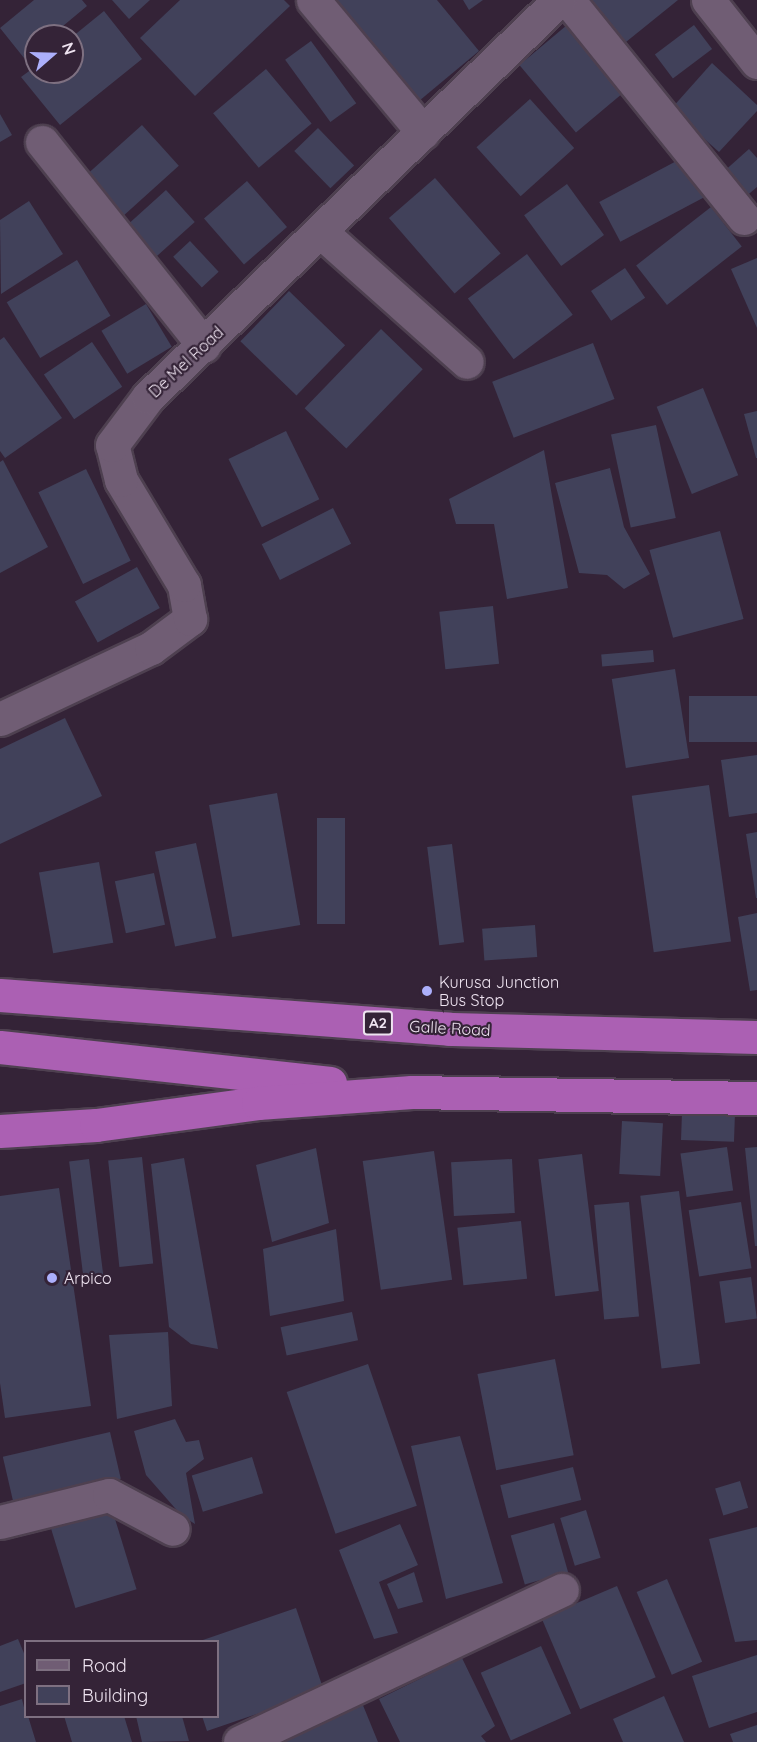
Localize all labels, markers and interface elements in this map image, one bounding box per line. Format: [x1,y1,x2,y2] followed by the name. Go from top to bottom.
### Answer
[24,24,84,84] north arrow
[58,40,80,57] text: N
[145,323,227,401] street label: De Mel Road
[439,972,559,1010] place label: Kurusa Junction Bus Stop
[420,984,434,998] marker: Kurusa Junction Bus Stop
[362,1011,394,1035] road number: A2
[409,1016,491,1040] street label: Galle Road
[64,1268,112,1288] place label: Arpico
[45,1271,59,1285] marker: Arpico
[24,1640,219,1718] legend
[82,1654,127,1677] text: Road
[82,1684,148,1707] text: Building

